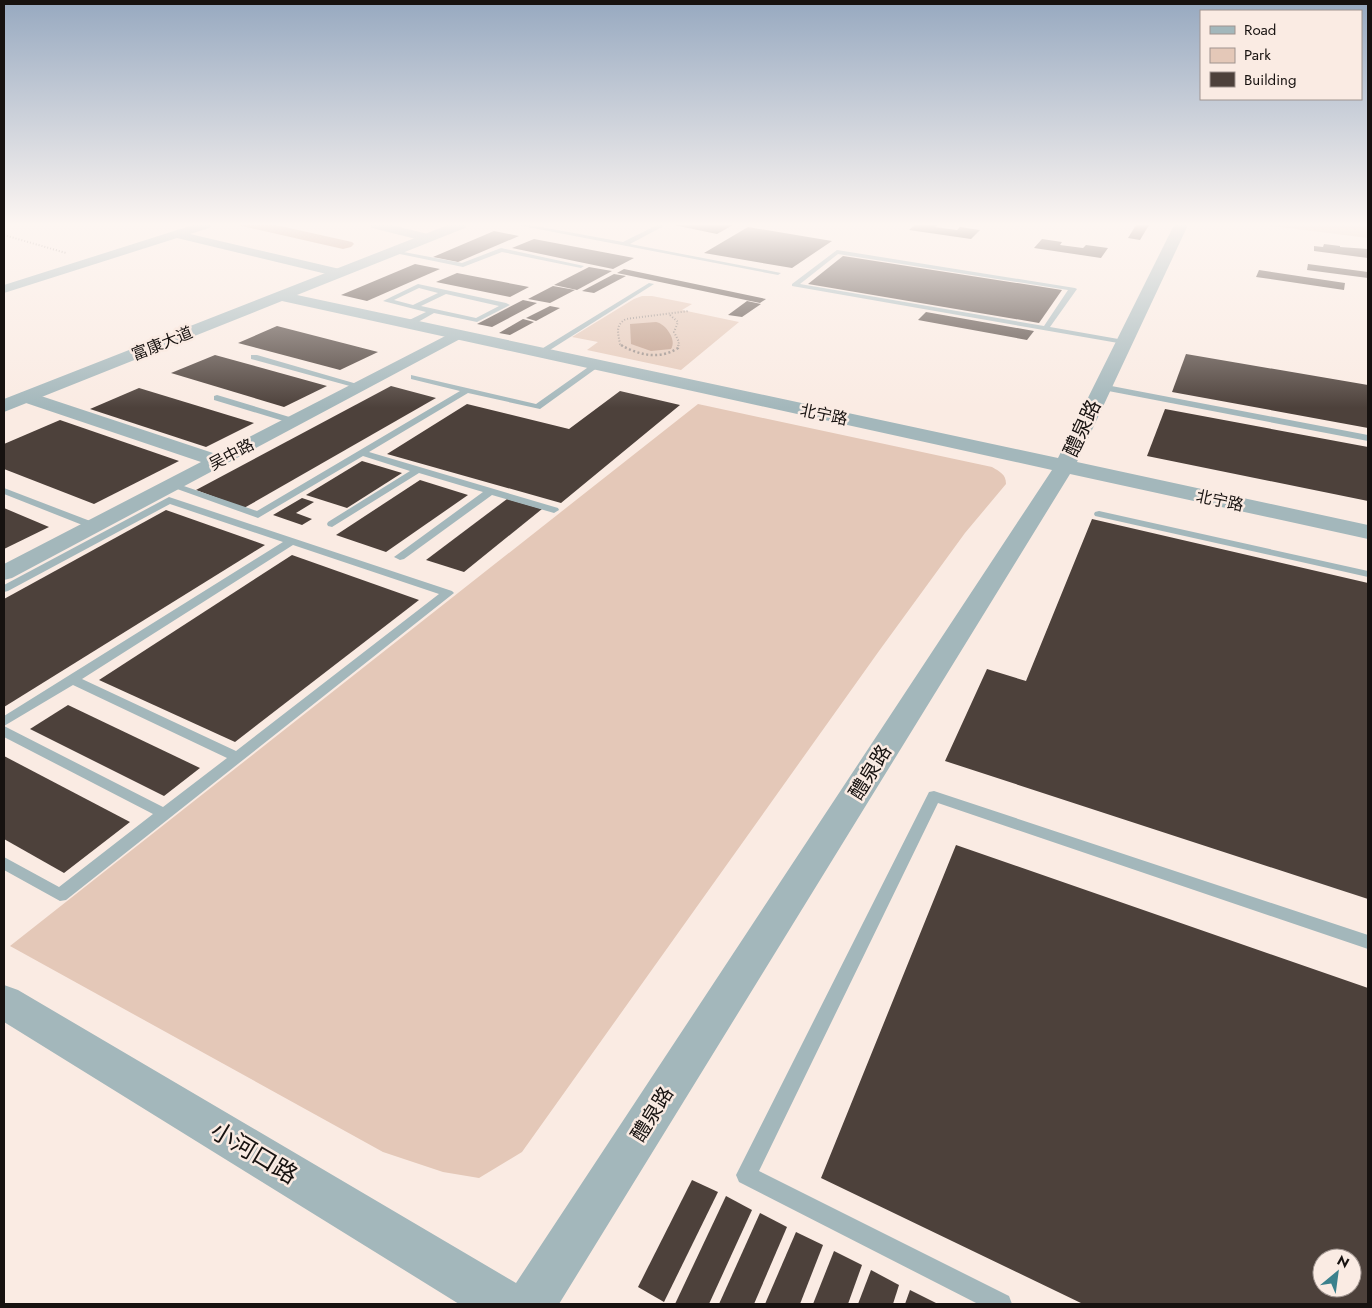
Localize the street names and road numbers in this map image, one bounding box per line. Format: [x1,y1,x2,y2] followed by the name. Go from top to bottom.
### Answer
[128,321,196,366] street label: 富康大道
[1057,395,1108,462] street label: 醴泉路
[798,398,850,431] street label: 北宁路
[205,433,258,476] street label: 吴中路
[1194,484,1246,517] street label: 北宁路
[842,739,899,805] street label: 醴泉路
[624,1081,681,1147] street label: 醴泉路
[204,1113,304,1192] street label: 小河口路

